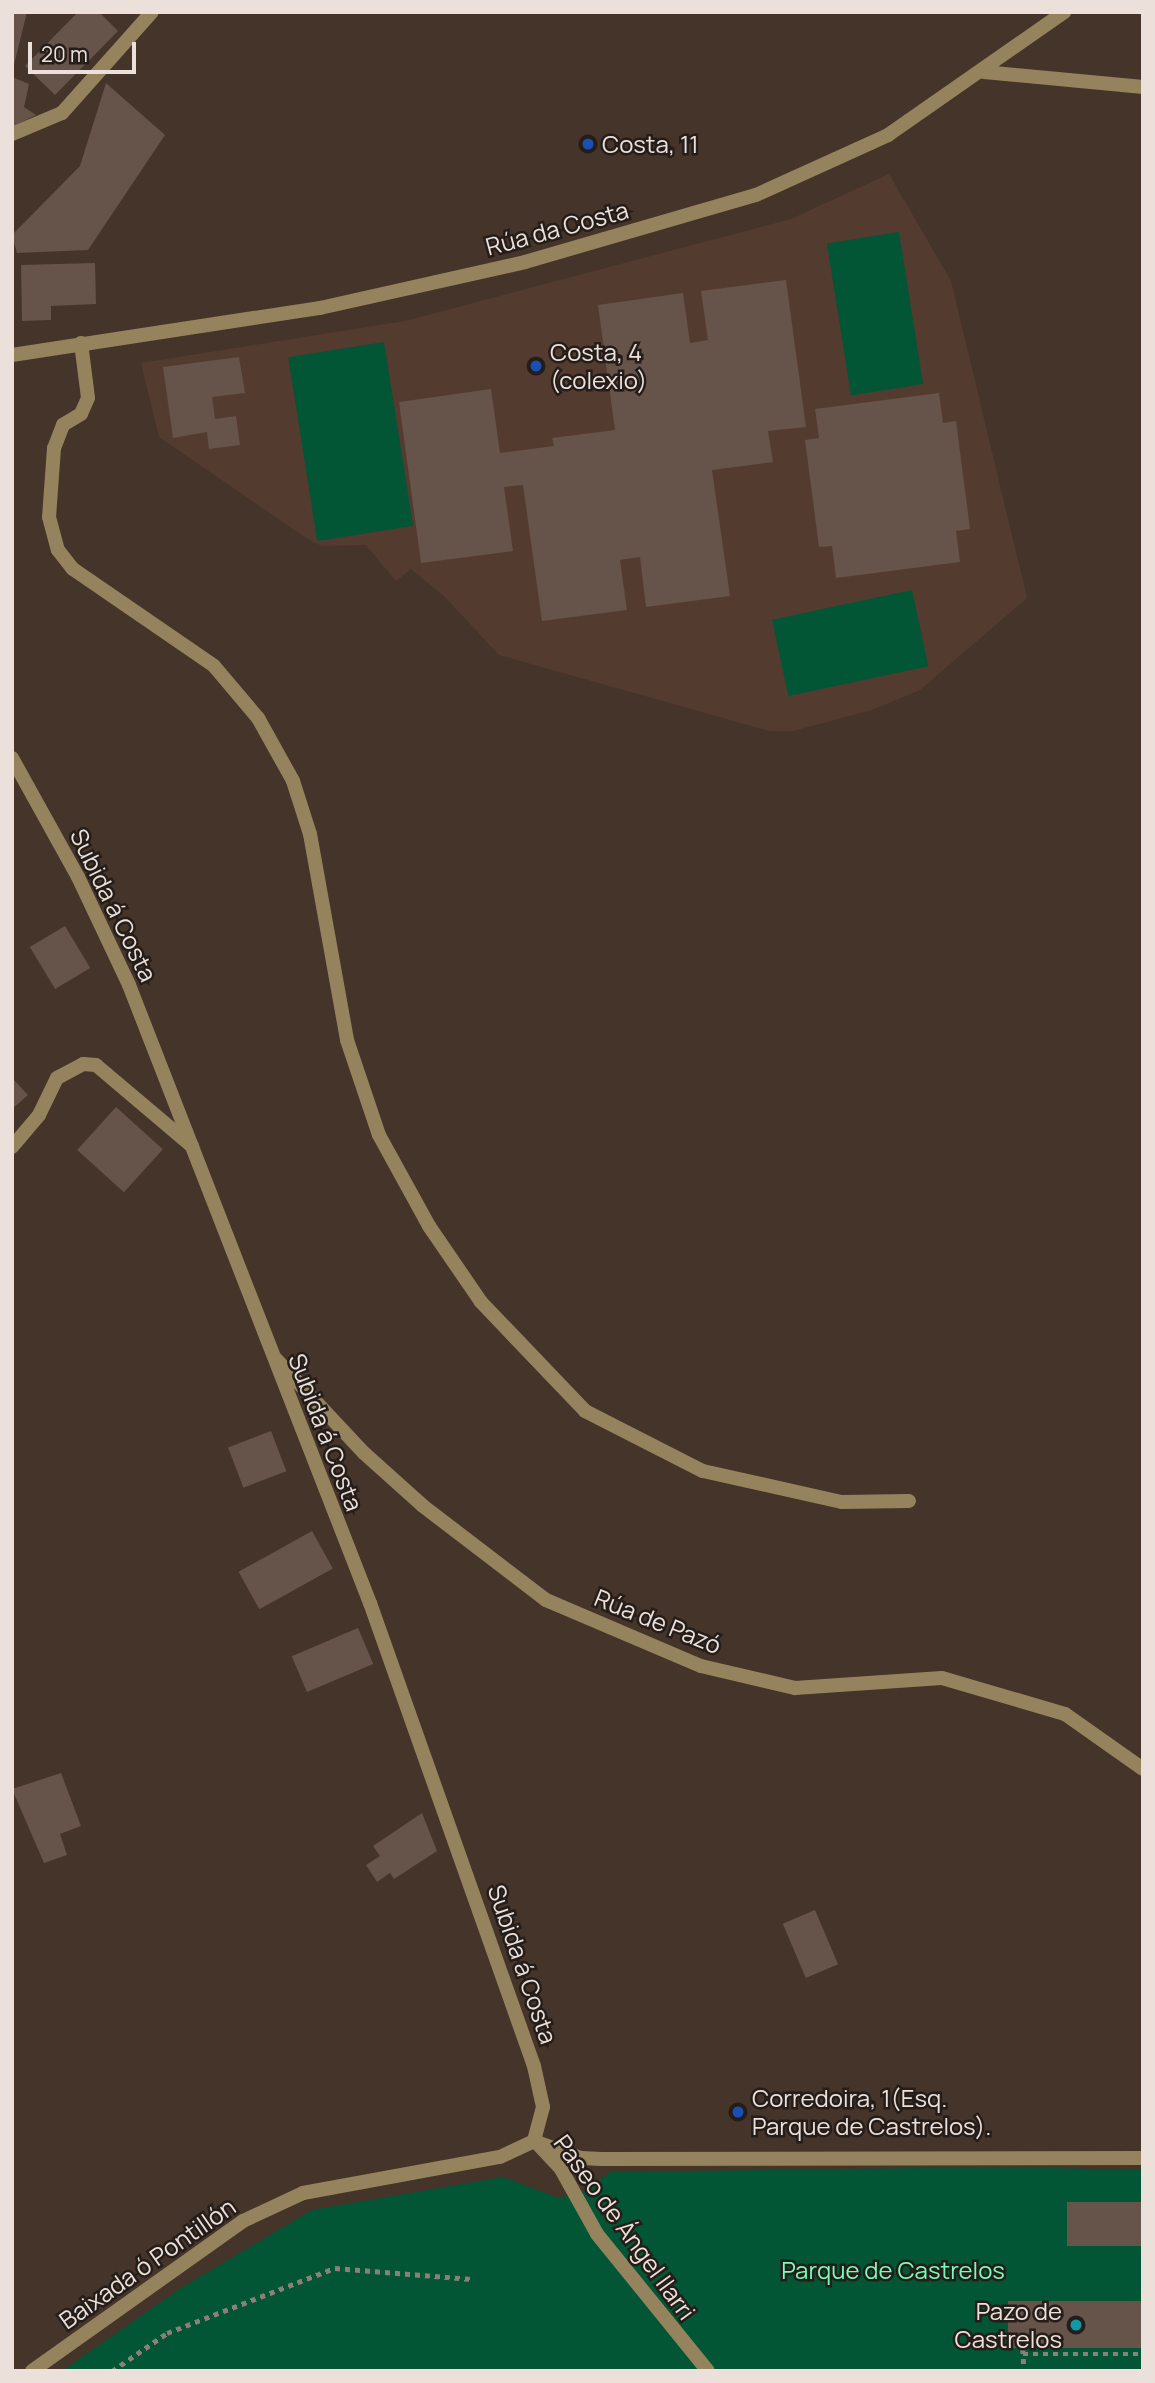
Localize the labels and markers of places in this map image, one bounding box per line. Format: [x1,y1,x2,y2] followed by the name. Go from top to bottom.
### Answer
[602,130,699,158] place label: Costa, 11
[580,136,596,152] marker: Costa, 11
[550,338,647,394] place label: Costa, 4 (colexio)
[528,358,544,374] marker: Costa, 4 (colexio)
[752,2084,991,2140] place label: Corredoira, 1(Esq. Parque de Castrelos).
[730,2104,746,2120] marker: Corredoira, 1(Esq. Parque de Castrelos).
[955,2297,1062,2353] place label: Pazo de Castrelos
[1068,2317,1084,2333] marker: Pazo de Castrelos

